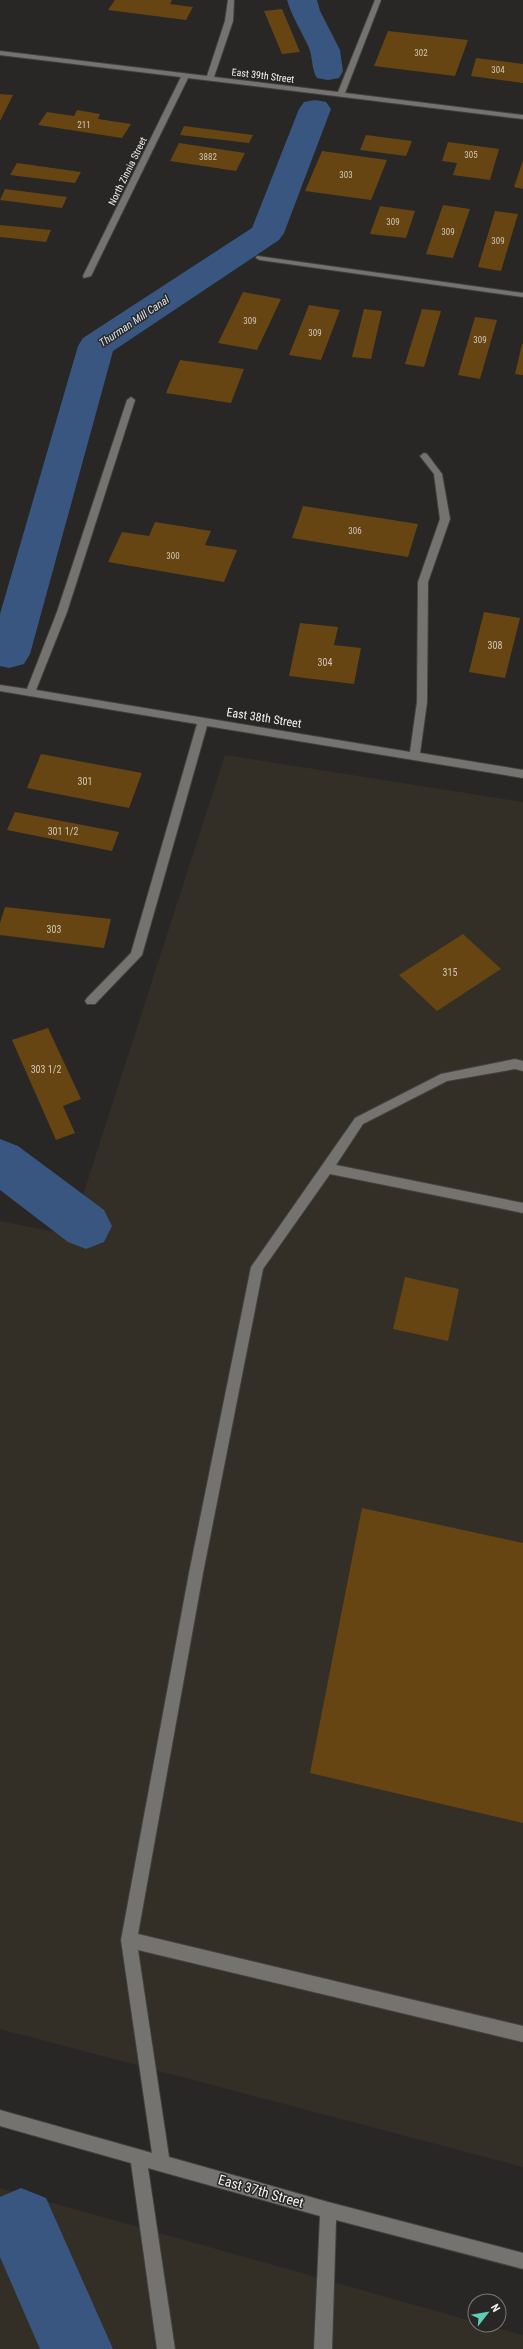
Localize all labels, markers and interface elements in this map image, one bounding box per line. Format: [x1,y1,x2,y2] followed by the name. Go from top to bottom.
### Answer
[414,48,428,58] house number: 302
[491,65,505,75] house number: 304
[231,66,295,85] street label: East 39th Street
[77,120,91,130] house number: 211
[106,135,149,207] street label: North Zinnia Street
[464,150,478,160] house number: 305
[199,152,217,162] house number: 3882
[339,170,353,180] house number: 303
[386,217,400,227] house number: 309
[441,227,455,237] house number: 309
[491,236,505,246] house number: 309
[97,293,172,350] water label: Thurman Mill Canal
[243,316,257,326] house number: 309
[308,328,322,338] house number: 309
[473,335,487,345] house number: 309
[348,526,362,536] house number: 306
[166,551,180,561] house number: 300
[488,640,502,651] house number: 308
[318,657,332,668] house number: 304
[226,705,303,731] street label: East 38th Street
[78,776,92,787] house number: 301
[48,826,78,837] house number: 301 1/2
[47,924,61,935] house number: 303
[443,967,457,978] house number: 315
[31,1064,61,1075] house number: 303 1/2
[216,2171,306,2211] street label: East 37th Street
[467,2293,507,2333] north arrow
[488,2302,503,2315] text: N

